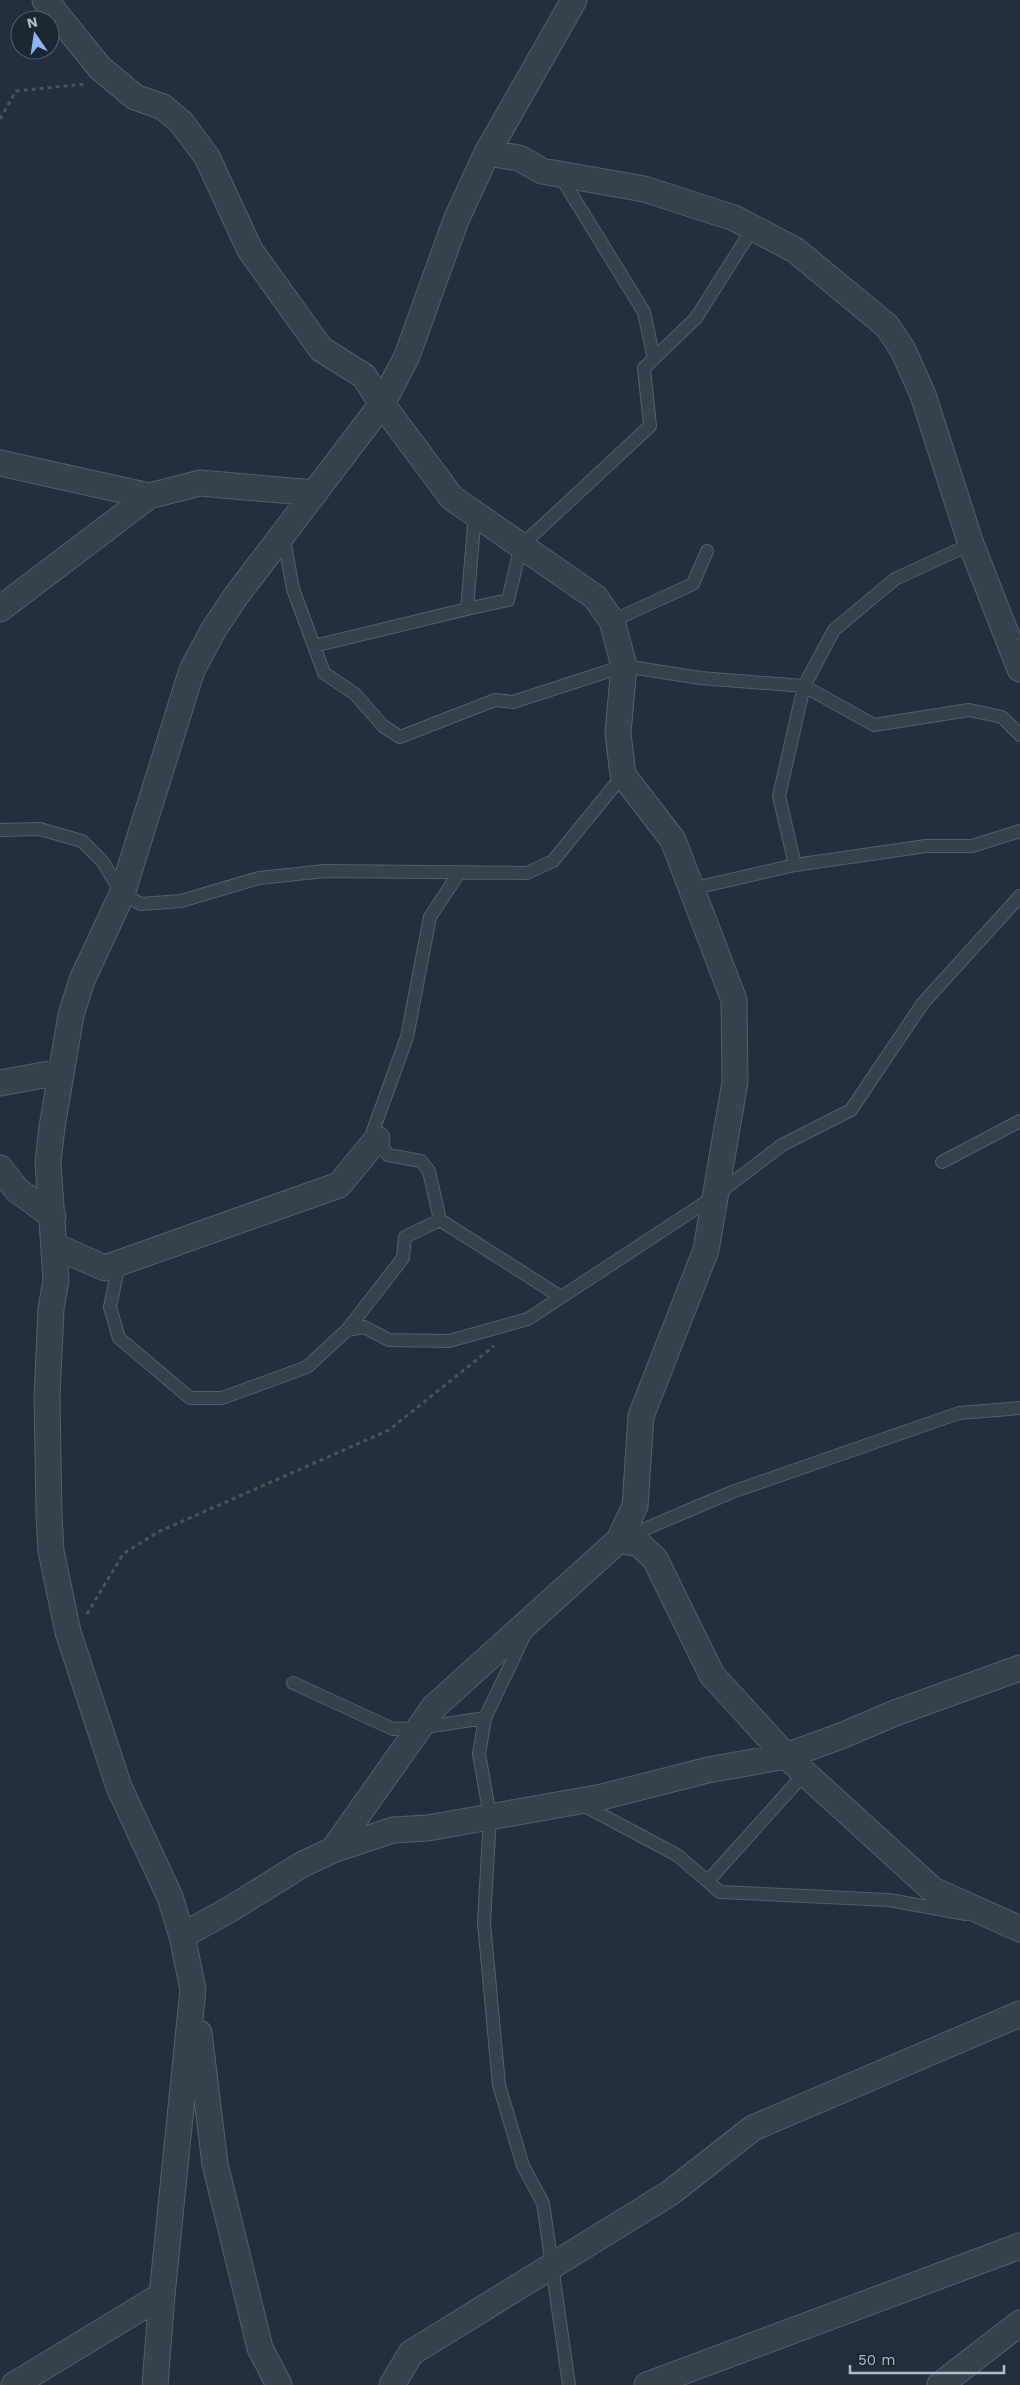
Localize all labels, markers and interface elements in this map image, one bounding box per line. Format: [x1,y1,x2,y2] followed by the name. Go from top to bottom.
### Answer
[10,10,60,60] north arrow
[25,13,39,31] text: N
[850,2342,1004,2374] scale bar
[858,2351,895,2369] text: 50 m

